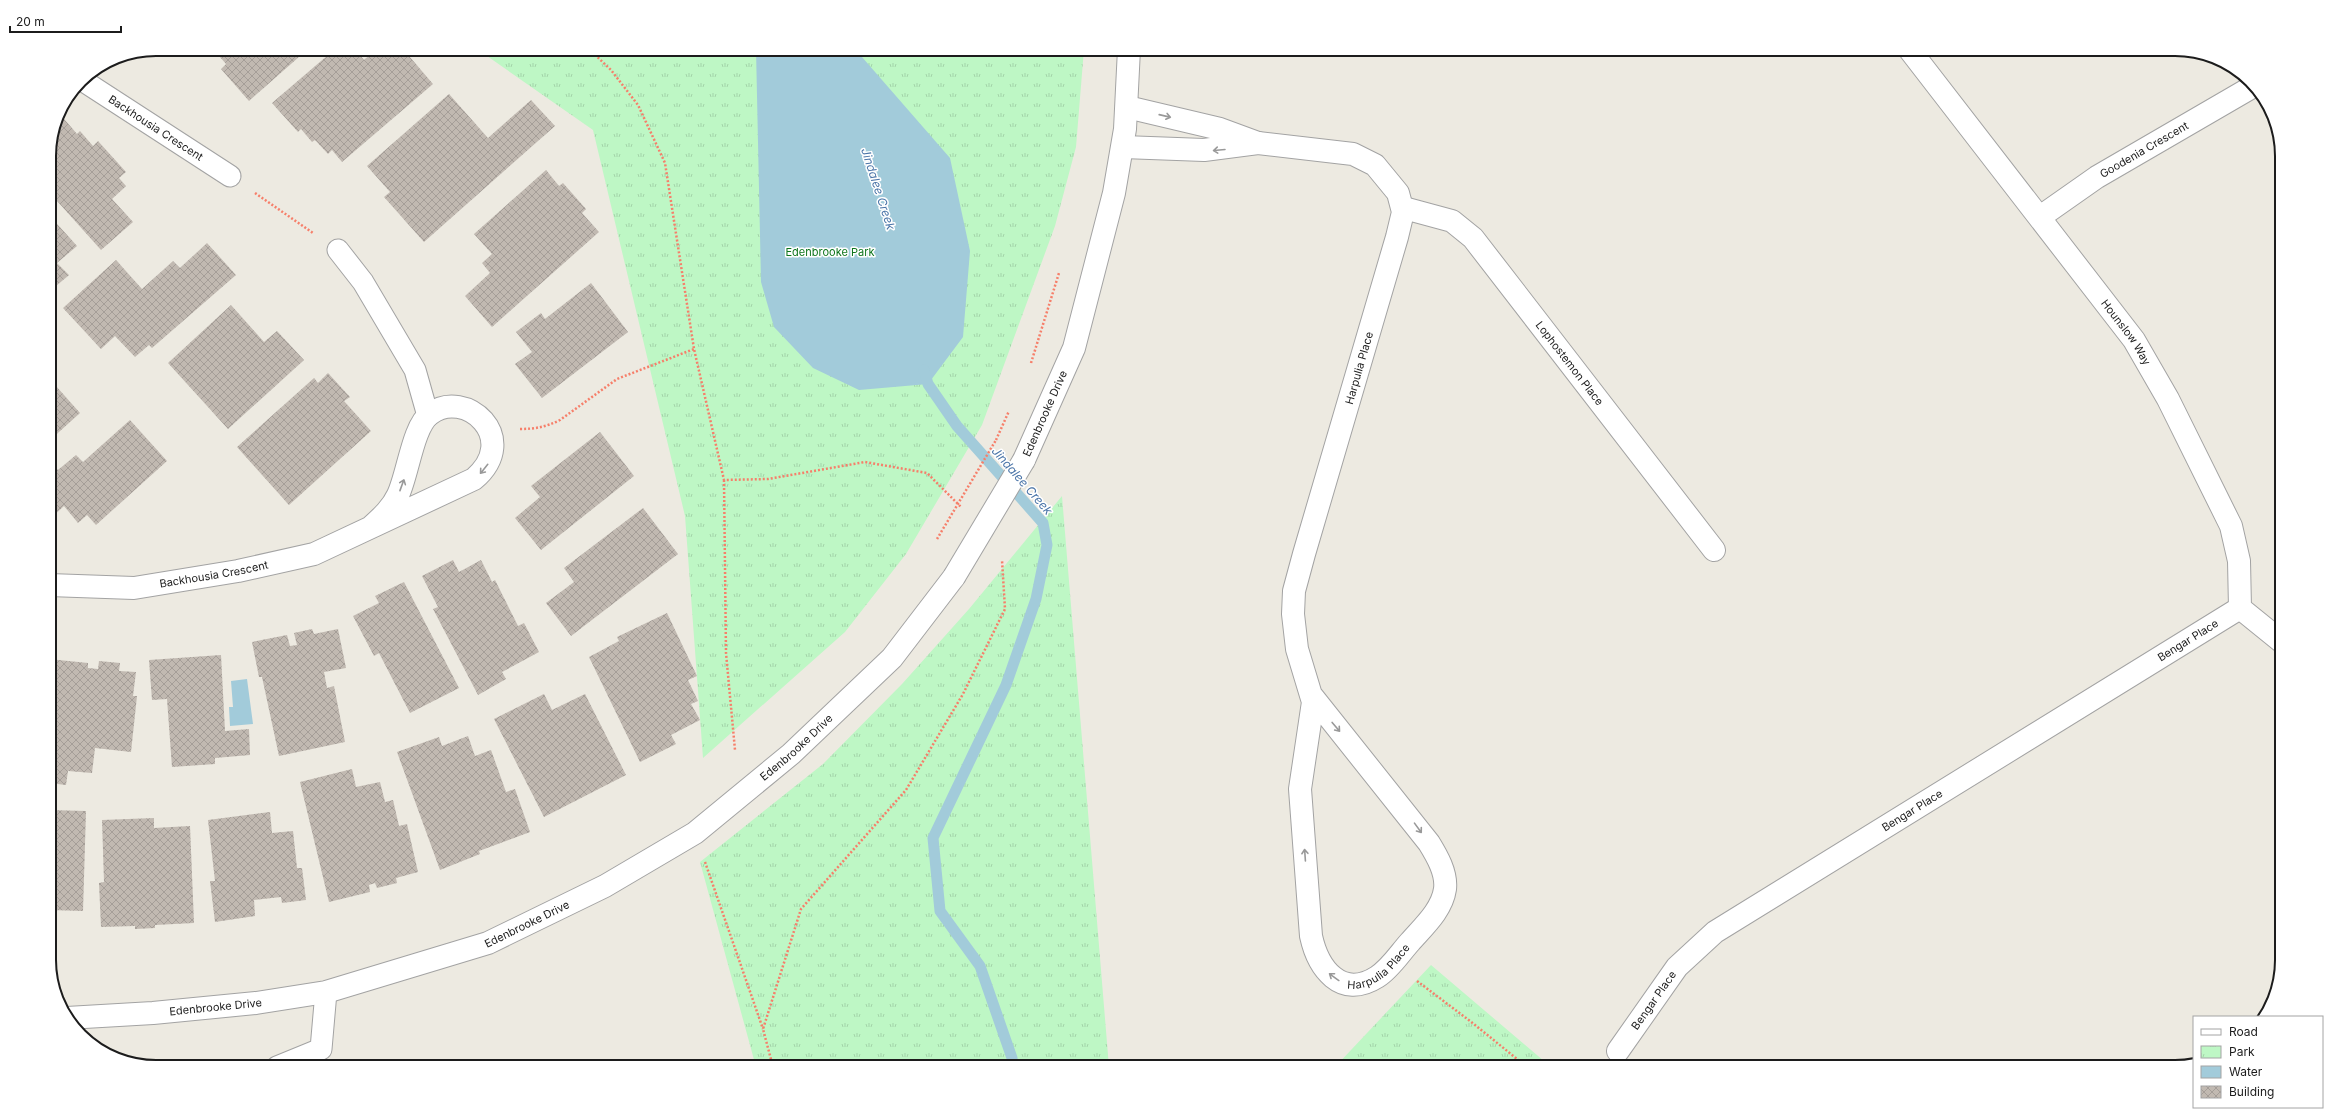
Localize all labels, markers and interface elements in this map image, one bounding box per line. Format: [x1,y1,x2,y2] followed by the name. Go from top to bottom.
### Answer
[10,8,121,34] scale bar
[16,14,45,29] text: 20 m
[106,92,206,164] street label: Backhousia Crescent
[1158,112,1171,120] one-way arrow
[2097,118,2191,181] street label: Goodenia Crescent
[858,146,899,232] water label: Jindalee Creek
[1213,146,1226,153] one-way arrow
[786,245,875,259] park label: Edenbrooke Park
[2098,297,2154,368] street label: Hounslow Way
[1533,318,1607,408] street label: Lophostemon Place
[1342,330,1376,406] street label: Harpulia Place
[1019,368,1070,459] street label: Edenbrooke Drive
[989,444,1056,518] water label: Jindalee Creek
[479,464,488,475] one-way arrow
[398,480,406,492] one-way arrow
[158,557,270,591] street label: Backhousia Crescent
[2155,616,2221,664] street label: Bengar Place
[757,711,836,784] street label: Edenbrooke Drive
[1332,721,1341,732] one-way arrow
[1879,786,1945,834] street label: Bengar Place
[1414,822,1422,833] one-way arrow
[1302,849,1309,862] one-way arrow
[482,897,572,951] street label: Edenbrooke Drive
[1347,941,1413,992] street label: Harpulia Place
[1628,968,1679,1032] street label: Bengar Place
[1329,973,1340,981] one-way arrow
[169,995,263,1018] street label: Edenbrooke Drive
[2193,1016,2323,1108] legend
[2229,1024,2258,1039] text: Road
[2229,1044,2255,1059] text: Park
[2229,1064,2263,1079] text: Water
[2229,1084,2274,1099] text: Building

